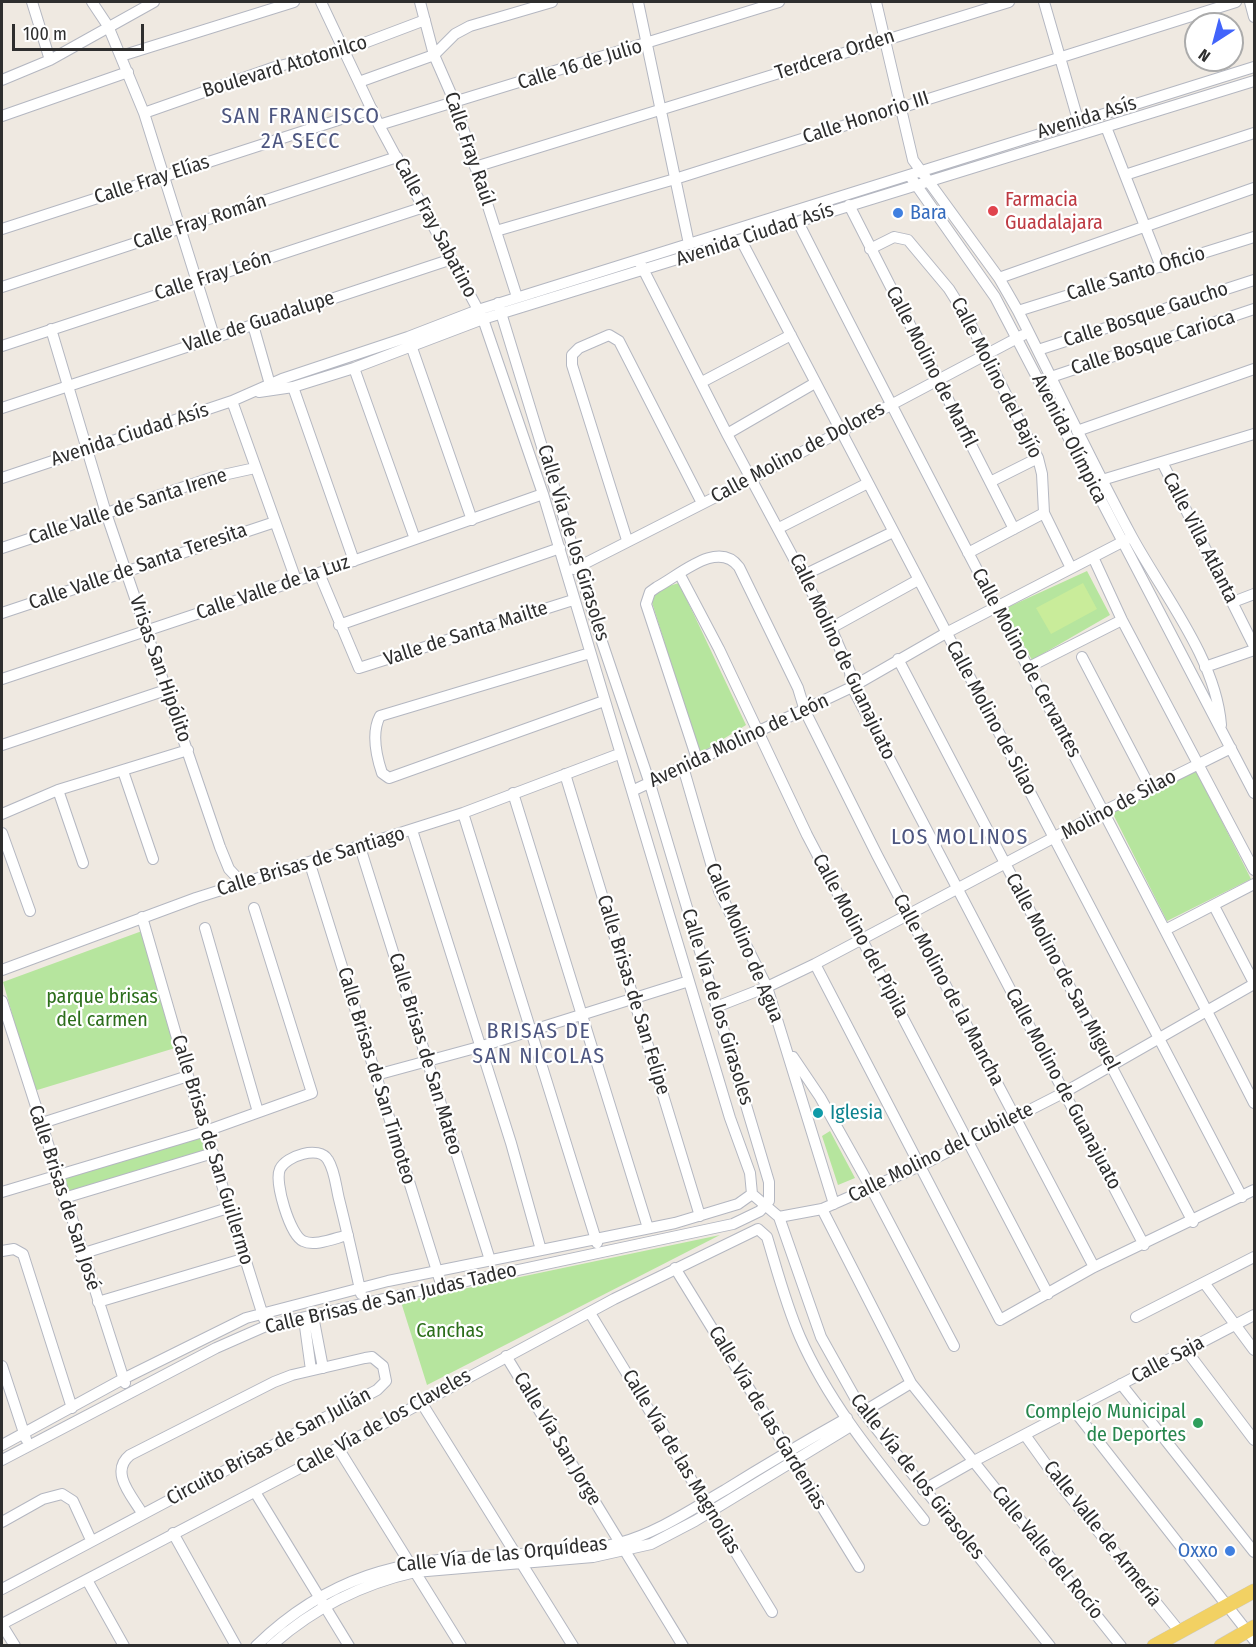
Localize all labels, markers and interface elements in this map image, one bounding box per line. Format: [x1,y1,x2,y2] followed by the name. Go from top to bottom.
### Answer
[15,12,147,50] scale bar
[1184,12,1244,72] north arrow
[23,23,67,45] text: 100 m
[772,24,898,86] street label: Terdcera Orden
[200,31,370,103] street label: Boulevard Atotonilco
[515,35,645,95] street label: Calle 16 de Julio
[1195,45,1214,66] text: N
[800,86,932,150] street label: Calle Honorio III
[438,89,500,209] street label: Calle Fray Raúl
[1034,92,1140,144] street label: Avenida Asís
[221,104,381,156] district label: SAN FRANCISCO 2A SECC
[91,150,213,210] street label: Calle Fray Elías
[388,154,482,302] street label: Calle Fray Sabatino
[1005,188,1103,235] place label: Farmacia Guadalajara
[130,189,270,255] street label: Calle Fray Román
[673,198,837,272] street label: Avenida Ciudad Asís
[910,201,947,225] place label: Bara
[986,204,1000,218] marker: Farmacia Guadalajara
[891,206,905,220] marker: Bara
[1064,242,1208,306] street label: Calle Santo Oficio
[152,246,274,306] street label: Calle Fray León
[1061,277,1231,353] street label: Calle Bosque Gaucho
[880,282,982,452] street label: Calle Molino de Marfil
[180,286,338,358] street label: Valle de Guadalupe
[945,294,1047,462] street label: Calle Molino del Bajío
[1068,305,1238,381] street label: Calle Bosque Carioca
[1026,370,1112,508] street label: Avenida Olímpica
[707,397,889,509] street label: Calle Molino de Dolores
[48,398,212,472] street label: Avenida Ciudad Asís
[532,442,614,644] street label: Calle Vía de los Girasoles
[26,464,230,550] street label: Calle Valle de Santa Irene
[1157,469,1243,607] street label: Calle Villa Atlanta
[26,518,250,616] street label: Calle Valle de Santa Teresita
[784,550,900,764] street label: Calle Molino de Guanajuato
[193,551,353,625] street label: Calle Valle de la Luz
[966,564,1086,762] street label: Calle Molino de Cervantes
[124,592,196,746] street label: Vrisas San Hipólito
[381,596,551,672] street label: Valle de Santa Mailte
[940,637,1042,799] street label: Calle Molino de Silao
[645,689,833,793] street label: Avenida Molino de León
[1057,765,1181,845] street label: Molino de Silao
[214,822,408,902] street label: Calle Brisas de Santiago
[891,825,1029,851] district label: LOS MOLINOS
[807,850,913,1022] street label: Calle Molino del Pípila
[700,860,788,1026] street label: Calle Molino de Agua
[1000,869,1124,1075] street label: Calle Molino de San Miguel
[887,890,1009,1090] street label: Calle Molino de la Mancha
[591,892,675,1098] street label: Calle Brisas de San Felipe
[676,906,758,1108] street label: Calle Vía de los Girasoles
[383,950,467,1158] street label: Calle Brisas de San Mateo
[331,964,421,1188] street label: Calle Brisas de San Timoteo
[1000,984,1126,1194] street label: Calle Molino de Guanajuato
[46,985,158,1032] park label: parque brisas del carmen
[472,1019,606,1070] district label: BRISAS DE SAN NICOLAS
[166,1032,258,1268] street label: Calle Brisas de San Guillermo
[844,1098,1038,1208] street label: Calle Molino del Cubilete
[830,1101,883,1125] place label: Iglesia
[23,1102,105,1294] street label: Calle Brisas de San José
[811,1106,825,1120] marker: Iglesia
[263,1258,519,1340] street label: Calle Brisas de San Judas Tadeo
[416,1319,484,1343] park label: Canchas
[703,1322,831,1514] street label: Calle Vía de las Gardenias
[1128,1331,1208,1389] street label: Calle Saja
[293,1364,475,1480] street label: Calle Vía de los Claveles
[616,1366,746,1558] street label: Calle Vía de las Magnolias
[508,1368,606,1510] street label: Calle Vía San Jorge
[163,1383,375,1511] street label: Circuito Brisas de San Julián
[845,1389,989,1565] street label: Calle Vía de los Girasoles
[1025,1400,1186,1447] place label: Complejo Municipal de Deportes
[1191,1416,1205,1430] marker: Complejo Municipal de Deportes
[1038,1456,1166,1612] street label: Calle Valle de Armería
[986,1482,1108,1624] street label: Calle Valle del Rocío
[395,1532,609,1578] street label: Calle Vía de las Orquídeas
[1178,1539,1218,1563] place label: Oxxo
[1223,1544,1237,1558] marker: Oxxo

